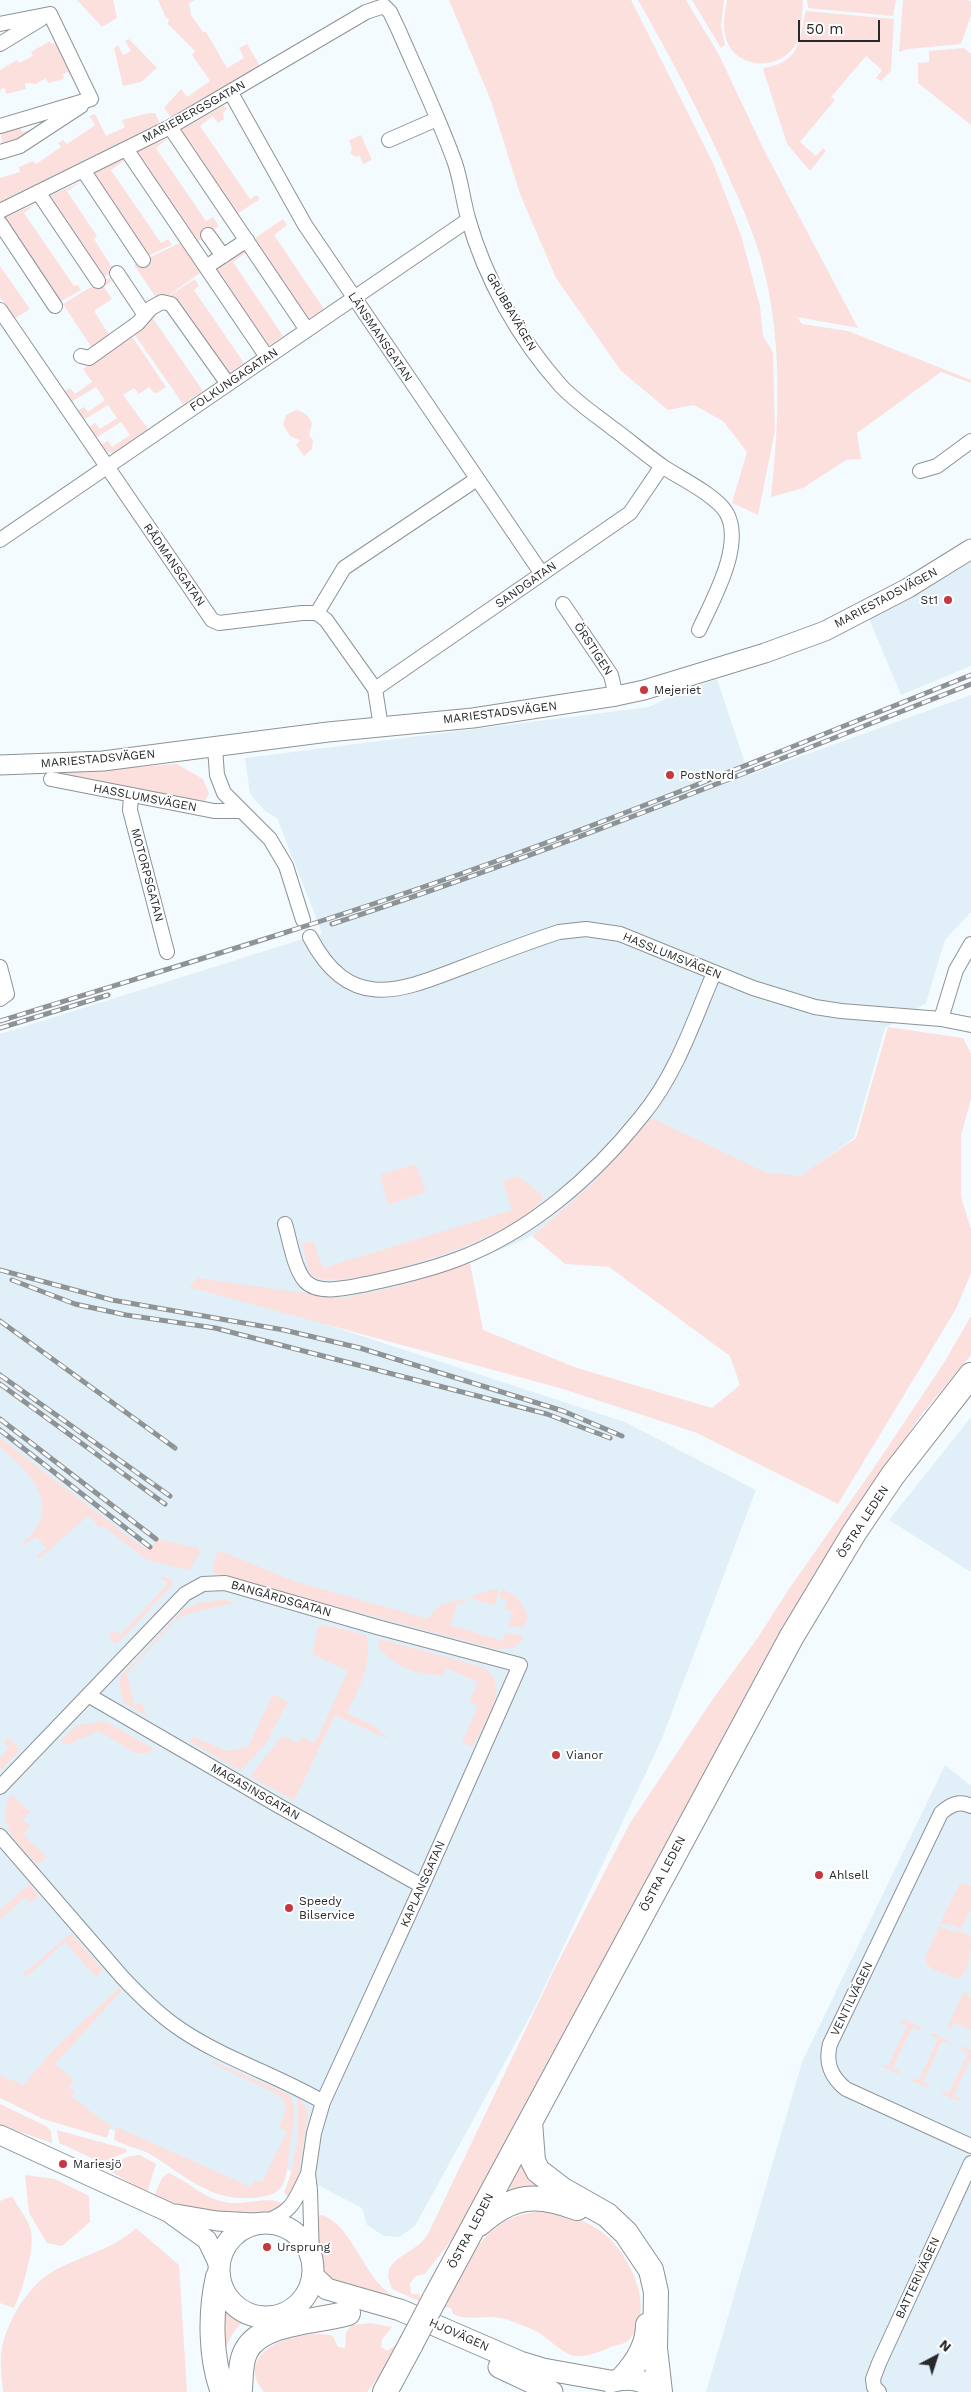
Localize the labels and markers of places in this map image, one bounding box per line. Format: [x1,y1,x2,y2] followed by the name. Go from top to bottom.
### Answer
[921,593,938,607] place label: St1
[942,594,954,606] marker: St1
[654,683,701,697] place label: Mejeriet
[638,684,650,696] marker: Mejeriet
[680,768,734,782] place label: PostNord
[664,769,676,781] marker: PostNord
[566,1748,603,1762] place label: Vianor
[550,1749,562,1761] marker: Vianor
[829,1868,869,1882] place label: Ahlsell
[813,1869,825,1881] marker: Ahlsell
[299,1894,355,1922] place label: Speedy Bilservice
[283,1902,295,1914] marker: Speedy Bilservice
[73,2157,122,2171] place label: Mariesjö
[57,2158,69,2170] marker: Mariesjö
[277,2240,330,2254] place label: Ursprung
[261,2241,273,2253] marker: Ursprung

